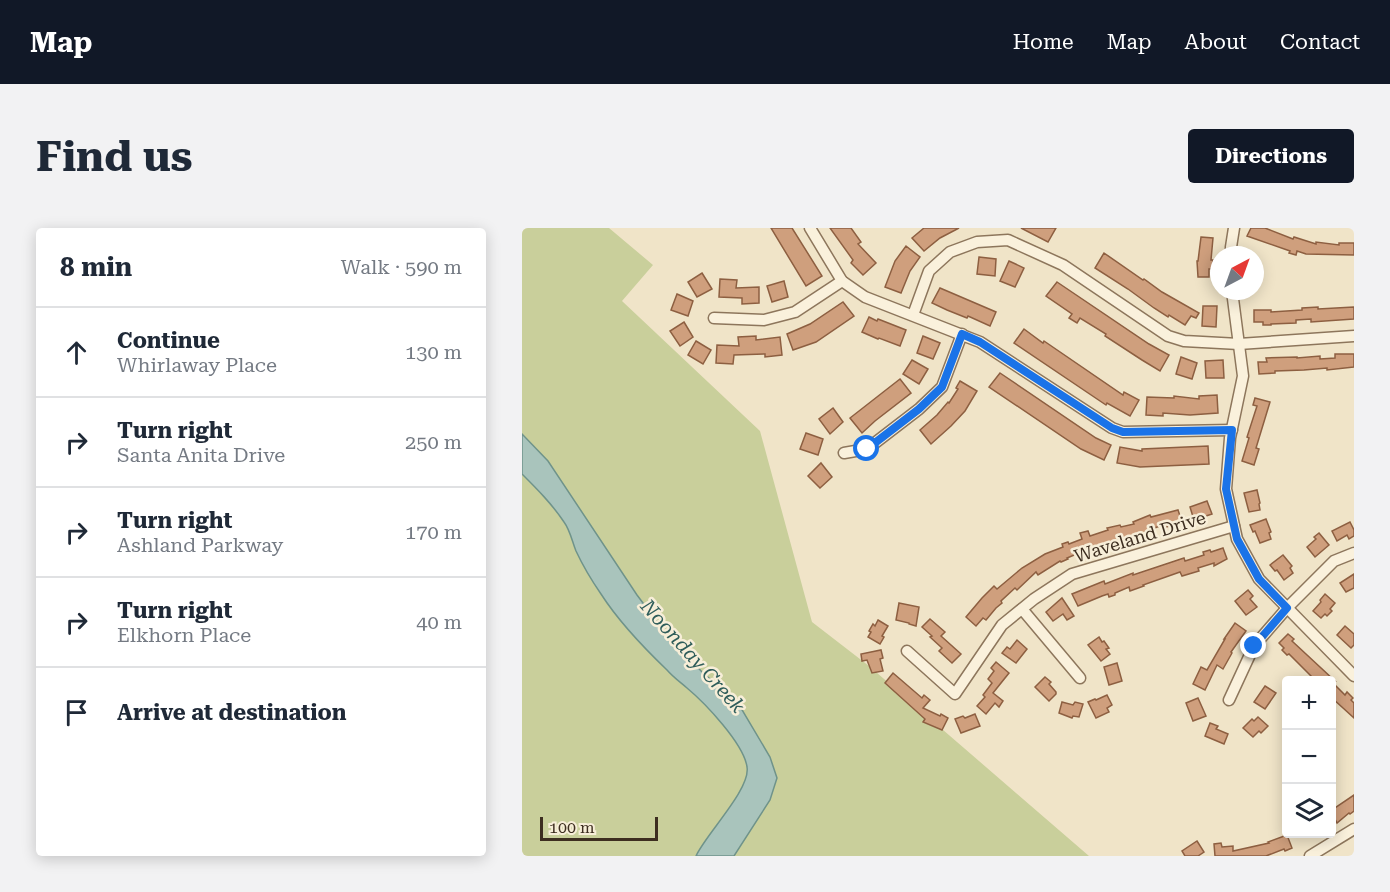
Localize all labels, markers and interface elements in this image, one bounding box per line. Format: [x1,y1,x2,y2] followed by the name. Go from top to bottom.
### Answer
[30,26,92,59] text: Map
[1013,30,1074,54] text: Home
[1107,30,1152,54] text: Map
[1185,30,1247,54] text: About
[1280,30,1360,54] text: Contact
[1188,129,1354,183] button: Directions
[36,132,193,181] text: Find us
[1210,246,1264,300] north arrow
[60,252,132,282] text: 8 min
[341,255,462,279] text: Walk · 590 m
[117,328,220,353] text: Continue
[60,336,93,369] icon: ahead
[405,340,462,364] text: 130 m
[117,353,277,377] text: Whirlaway Place
[117,418,232,443] text: Turn right
[60,426,93,459] icon: right
[405,430,462,454] text: 250 m
[853,435,879,461] route start
[117,443,285,467] text: Santa Anita Drive
[1071,506,1208,567] street label: Waveland Drive
[117,508,232,533] text: Turn right
[60,516,93,549] icon: right
[405,520,462,544] text: 170 m
[117,533,283,557] text: Ashland Parkway
[635,594,750,718] water label: Noonday Creek
[117,598,232,623] text: Turn right
[60,606,93,639] icon: right
[416,610,462,634] text: 40 m
[117,623,251,647] text: Elkhorn Place
[1240,632,1266,658] route end
[1282,676,1336,838] map controls
[1282,676,1336,730] button: +
[60,696,93,729] icon: arrive
[117,700,346,725] text: Arrive at destination
[1282,730,1336,784] button: −
[1282,784,1336,838] button: layers
[540,814,658,842] scale bar
[549,818,595,837] text: 100 m

